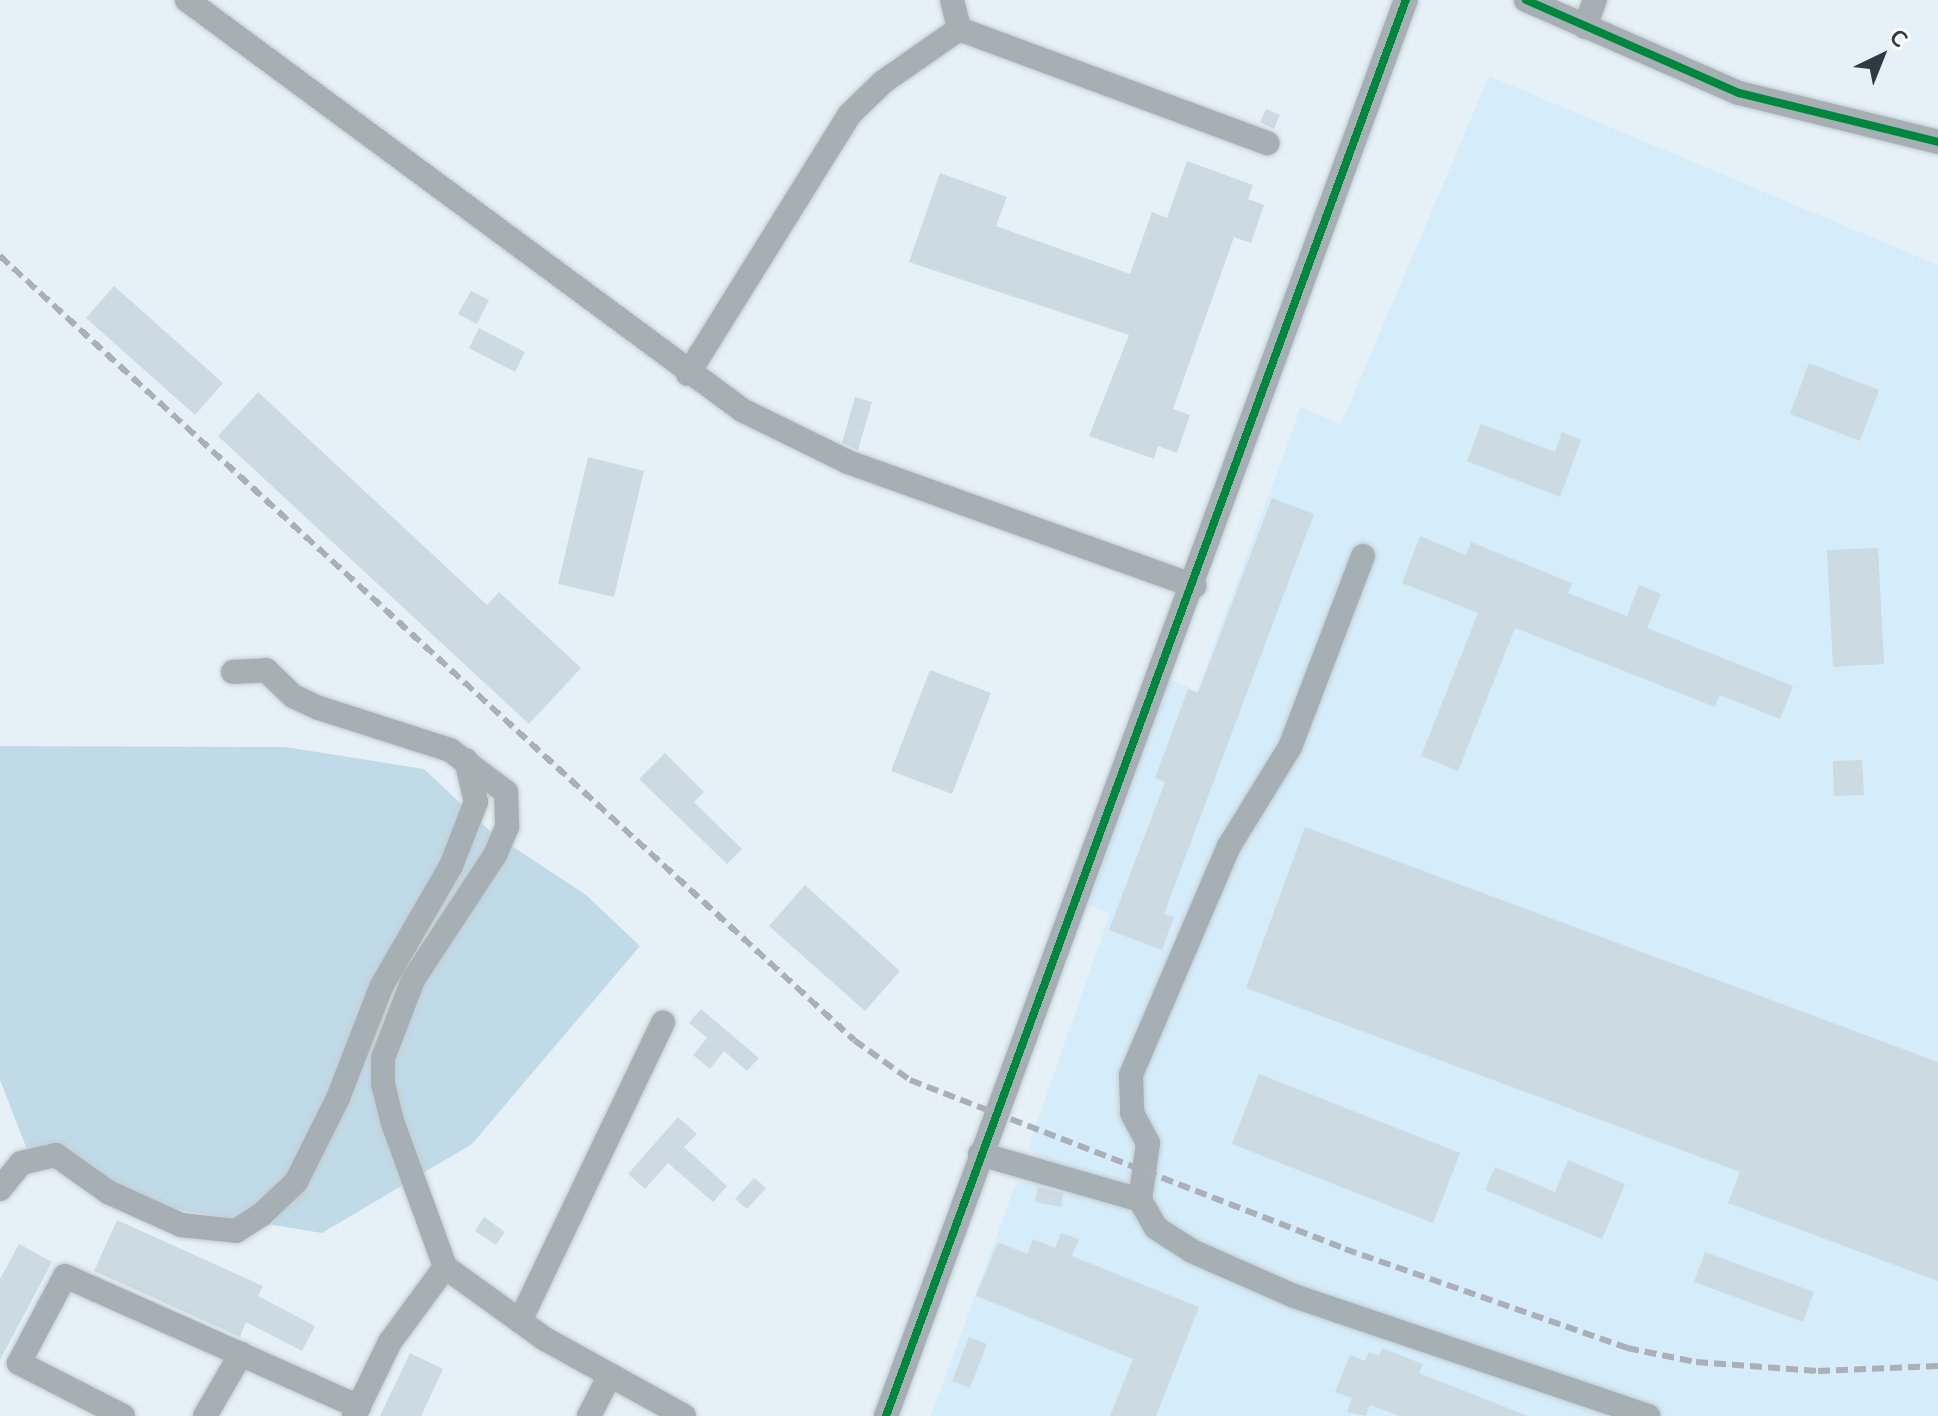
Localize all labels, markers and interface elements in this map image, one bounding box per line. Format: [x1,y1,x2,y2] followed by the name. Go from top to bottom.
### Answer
[1842,16,1922,96] north arrow
[1883,22,1914,55] text: С

